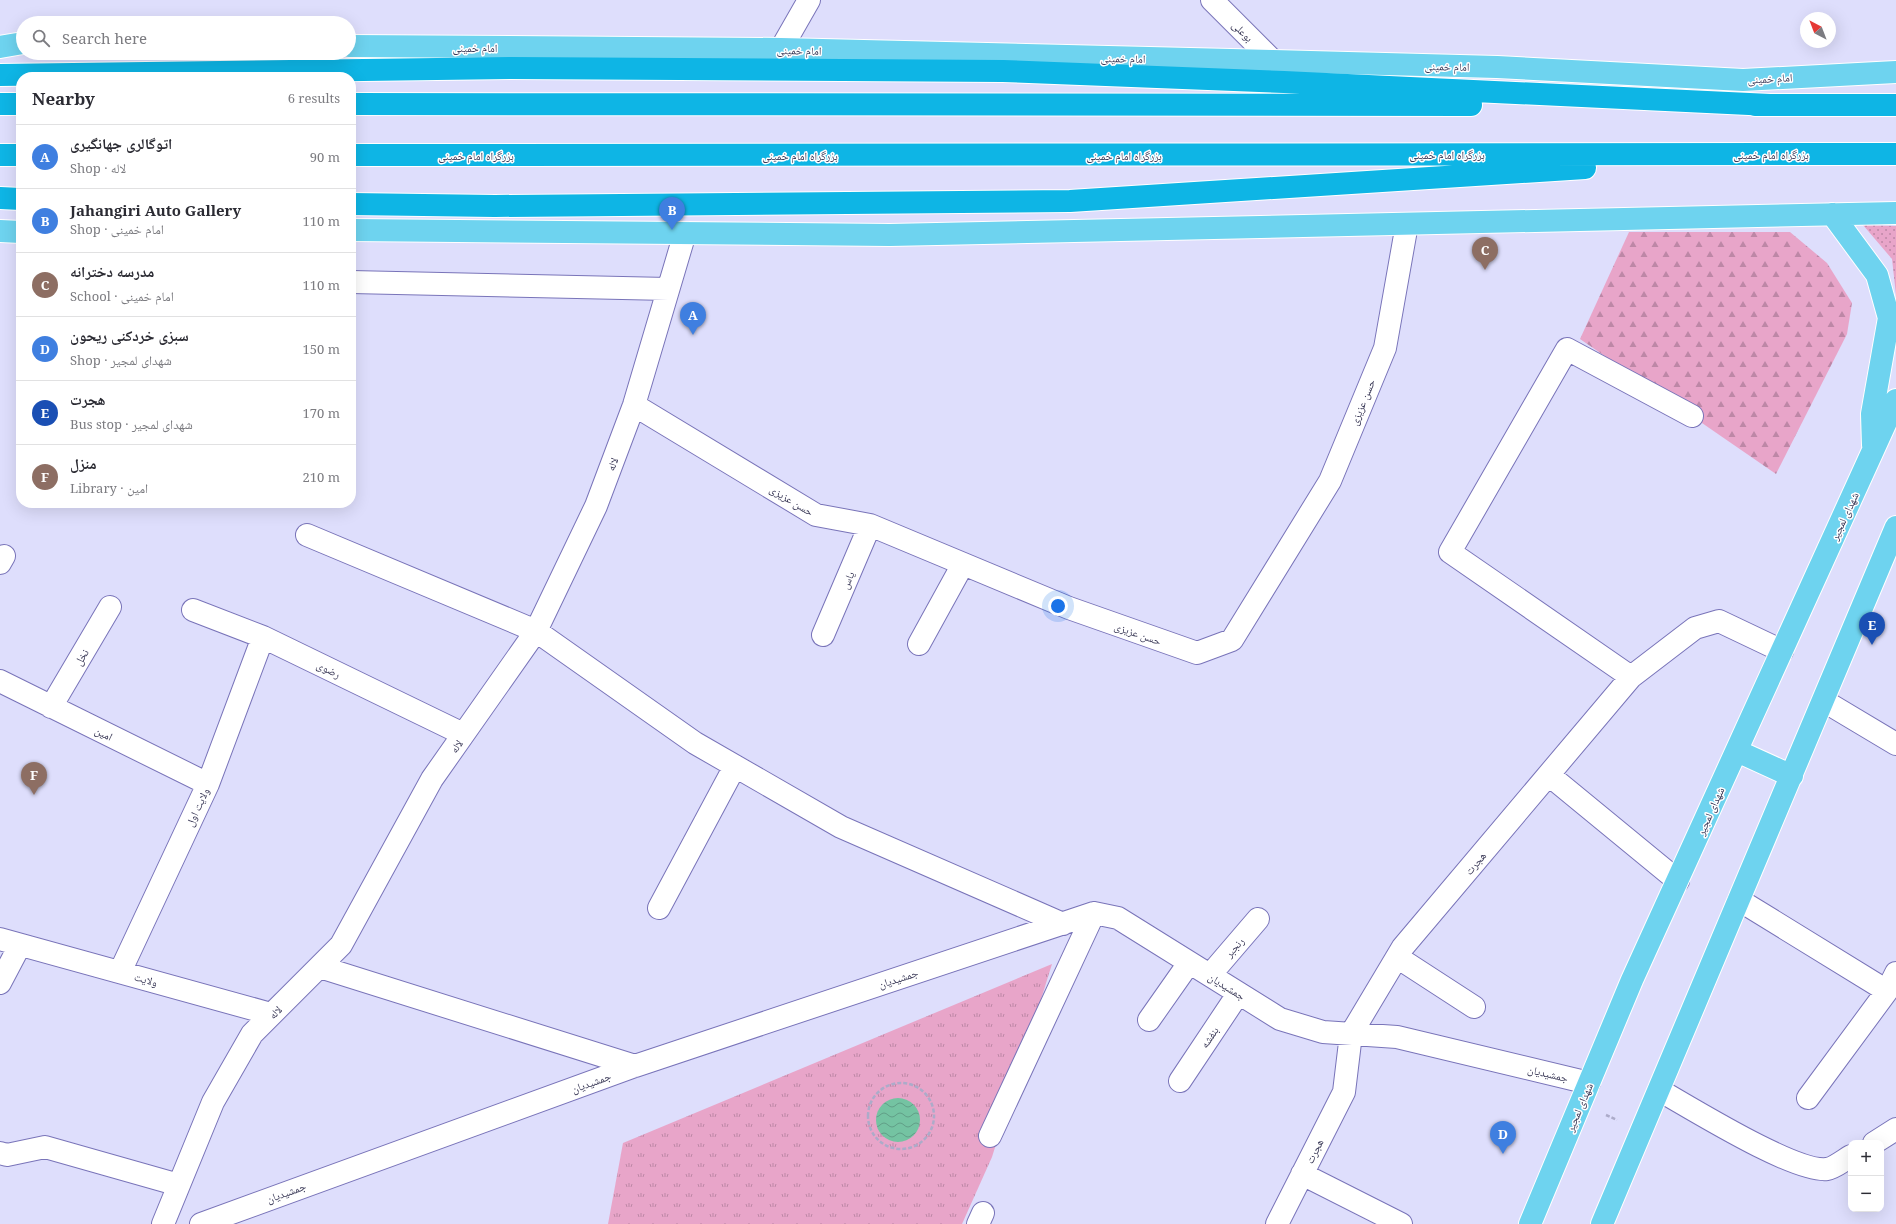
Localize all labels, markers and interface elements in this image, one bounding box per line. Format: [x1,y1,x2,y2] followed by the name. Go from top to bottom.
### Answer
[1800,12,1836,48] north arrow
[16,16,356,60] search box
[1229,17,1257,45] street label: بوعلی
[30,27,52,49] icon: search
[62,28,147,48] text: Search here
[453,40,497,55] street label: امام خمینی
[776,42,822,58] street label: امام خمینی
[1100,50,1146,66] street label: امام خمینی
[1424,58,1470,74] street label: امام خمینی
[1747,69,1793,87] street label: امام خمینی
[32,87,95,110] text: Nearby
[288,89,340,107] text: 6 results
[70,133,172,153] text: اتوگالری جهانگیری
[1409,147,1485,162] street label: بزرگراه امام خمینی
[1733,147,1809,162] street label: بزرگراه امام خمینی
[40,148,50,166] text: A
[310,148,340,166] text: 90 m
[438,148,514,163] street label: بزرگراه امام خمینی
[762,148,838,163] street label: بزرگراه امام خمینی
[1086,148,1162,163] street label: بزرگراه امام خمینی
[70,159,126,177] text: Shop · لاله
[659,197,685,230] pin: B
[70,200,241,220] text: Jahangiri Auto Gallery
[41,212,49,230] text: B
[303,212,340,230] text: 110 m
[70,220,164,238] text: Shop · امام خمینی
[1472,237,1498,270] pin: C
[70,261,154,281] text: مدرسه دخترانه
[41,276,49,294] text: C
[303,276,340,294] text: 110 m
[70,287,174,305] text: School · امام خمینی
[680,302,706,335] pin: A
[70,325,189,345] text: سبزی خردکنی ریحون
[40,340,50,358] text: D
[303,340,340,358] text: 150 m
[70,351,172,369] text: Shop · شهدای لمجیر
[1346,377,1378,427] street label: حسن عزیزی
[70,389,106,409] text: هجرت
[41,404,49,422] text: E
[303,404,340,422] text: 170 m
[70,415,193,433] text: Bus stop · شهدای لمجیر
[70,453,97,473] text: منزل
[603,455,621,473] street label: لاله
[41,468,49,486] text: F
[303,468,340,486] text: 210 m
[70,479,148,497] text: Library · امین
[767,481,817,519] street label: حسن عزیزی
[1826,489,1862,543] street label: شهدای لمجیر
[837,568,858,591] street label: یاس
[1048,596,1068,616] your location
[1859,612,1885,645] pin: E
[1113,618,1163,648] street label: حسن عزیزی
[70,646,92,668] street label: نخل
[315,657,343,681] street label: رضوی
[93,722,115,744] street label: امین
[446,736,466,756] street label: لاله
[21,762,47,795] pin: F
[1692,784,1727,839] street label: شهدای لمجیر
[182,785,212,829] street label: ولایت اول
[1461,848,1489,878] street label: هجرت
[1220,934,1247,961] street label: رنجبر
[876,965,920,991] street label: جمشیدیان
[133,969,159,989] street label: ولایت
[1206,969,1248,1003] street label: جمشیدیان
[265,1002,285,1022] street label: لاله
[1196,1023,1222,1051] street label: بنفشه
[1526,1061,1570,1085] street label: جمشیدیان
[569,1068,613,1096] street label: جمشیدیان
[1562,1080,1596,1135] street label: شهدای لمجیر
[1490,1121,1516,1154] pin: D
[1301,1136,1327,1166] street label: هجرت
[1848,1140,1884,1212] map controls
[1848,1140,1884,1176] button: +
[1848,1176,1884,1212] button: −
[264,1178,308,1206] street label: جمشیدیان

